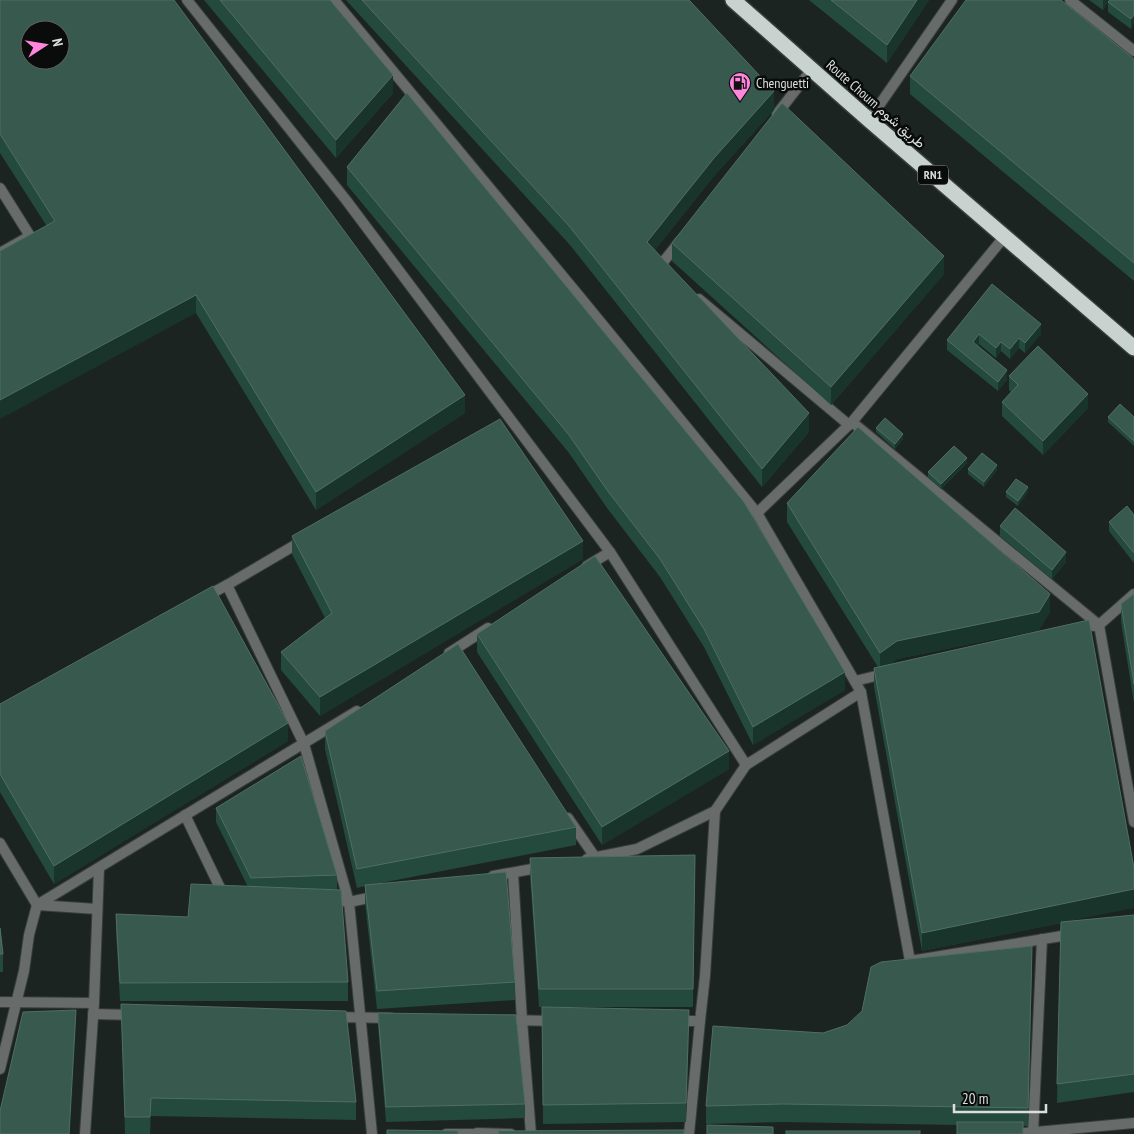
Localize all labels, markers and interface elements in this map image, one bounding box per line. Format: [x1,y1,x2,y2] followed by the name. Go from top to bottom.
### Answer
[20,20,70,70] north arrow
[48,37,67,48] text: N
[823,56,929,152] street label: Route Choum طريق شوم
[728,71,752,102] fuel station icon: Chenguetti
[756,74,809,92] place label: Chenguetti
[918,166,948,184] road number: RN1
[954,1082,1046,1114] scale bar
[962,1089,988,1108] text: 20 m

